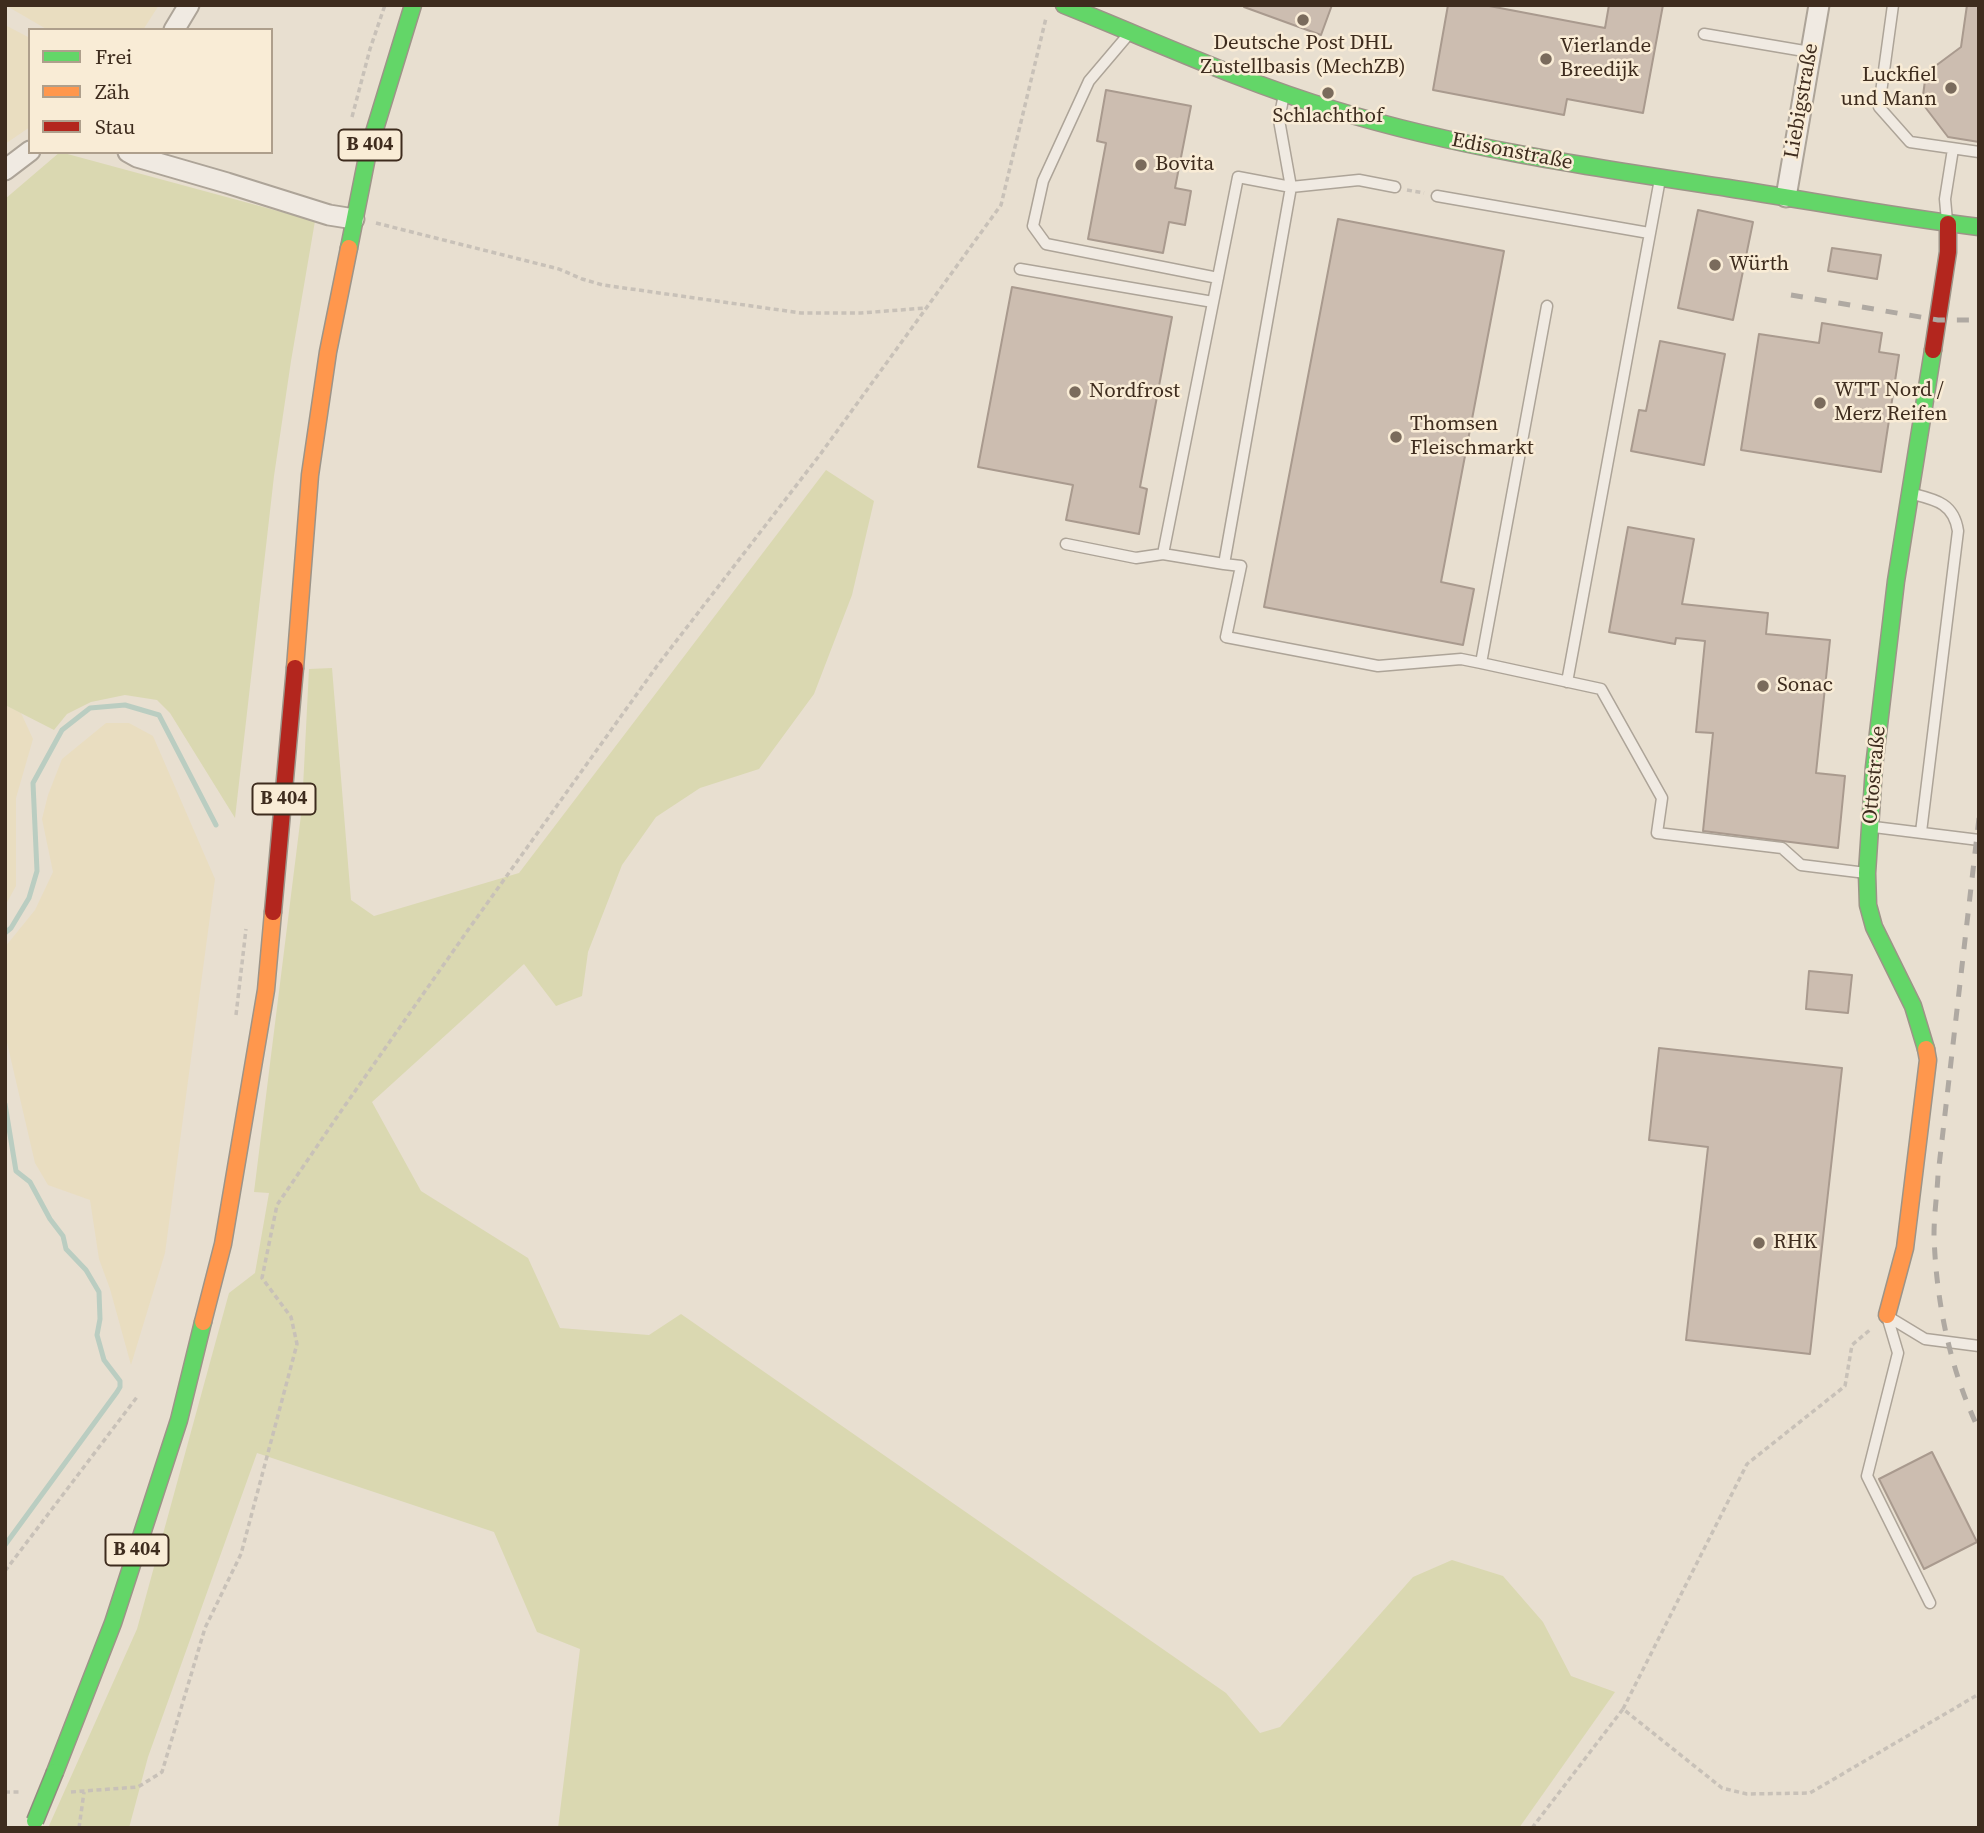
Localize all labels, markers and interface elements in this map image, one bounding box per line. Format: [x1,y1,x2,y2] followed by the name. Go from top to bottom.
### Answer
[1295,12,1311,28] marker: Deutsche Post DHL Zustellbasis (MechZB)
[28,28,273,154] legend
[1200,31,1406,81] place label: Deutsche Post DHL Zustellbasis (MechZB)
[1560,34,1651,84] place label: Vierlande Breedijk
[1779,41,1825,161] street label: Liebigstraße
[95,42,132,71] text: Frei
[1538,51,1554,67] marker: Vierlande Breedijk
[1841,63,1937,113] place label: Luckfiel und Mann
[95,77,130,106] text: Zäh
[1943,80,1959,96] marker: Luckfiel und Mann
[1320,85,1336,101] marker: Schlachthof
[1272,104,1384,130] place label: Schlachthof
[95,112,135,141] text: Stau
[1449,128,1575,176] street label: Edisonstraße
[338,130,402,160] road number: B 404
[1155,152,1214,178] place label: Bovita
[1133,157,1149,173] marker: Bovita
[1729,252,1789,278] place label: Würth
[1707,257,1723,273] marker: Würth
[1834,378,1948,428] place label: WTT Nord / Merz Reifen
[1089,379,1180,405] place label: Nordfrost
[1067,384,1083,400] marker: Nordfrost
[1812,395,1828,411] marker: WTT Nord / Merz Reifen
[1410,412,1534,462] place label: Thomsen Fleischmarkt
[1388,429,1404,445] marker: Thomsen Fleischmarkt
[1777,673,1833,699] place label: Sonac
[1755,678,1771,694] marker: Sonac
[1858,725,1892,825] street label: Ottostraße
[252,784,316,814] road number: B 404
[1773,1230,1817,1256] place label: RHK
[1751,1235,1767,1251] marker: RHK
[106,1534,168,1566] road number: B 404

